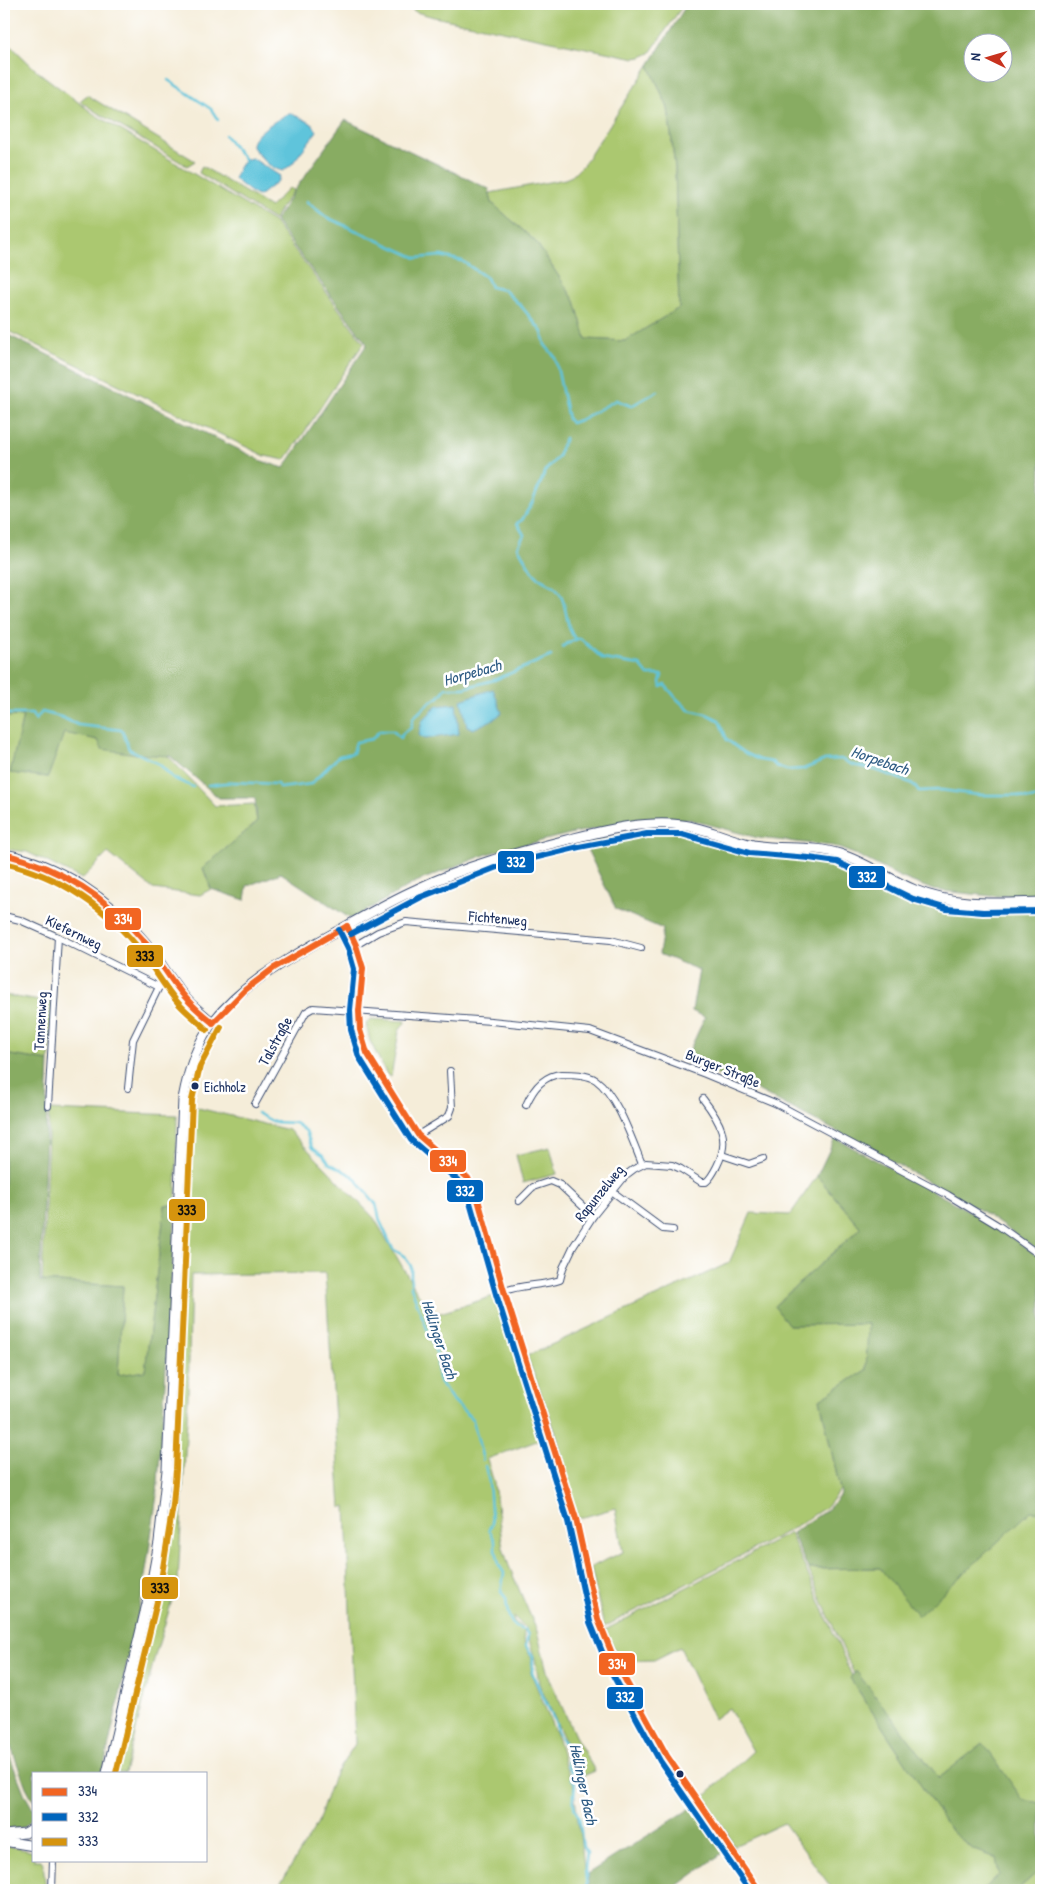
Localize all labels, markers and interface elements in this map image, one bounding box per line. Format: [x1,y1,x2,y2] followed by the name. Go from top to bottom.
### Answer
[962,32,1012,82] north arrow
[965,52,984,61] text: N
[441,653,505,691] water label: Horpebach
[848,740,913,780] water label: Horpebach
[497,850,535,874] line badge: 332
[506,852,526,871] text: 332
[848,865,886,889] line badge: 332
[857,867,877,886] text: 332
[467,905,528,931] street label: Fichtenweg
[104,907,142,931] line badge: 334
[42,909,106,955] street label: Kiefernweg
[114,909,133,928] text: 334
[126,944,164,968] line badge: 333
[136,946,155,965] text: 333
[28,991,52,1051] street label: Tannenweg
[253,1013,297,1069] street label: Talstraße
[683,1043,764,1093] street label: Burger Straße
[204,1077,246,1096] place label: Eichholz
[190,1081,200,1091] marker: Eichholz
[429,1149,467,1173] line badge: 334
[439,1151,458,1170] text: 334
[569,1160,629,1226] street label: Rapunzelweg
[446,1179,484,1203] line badge: 332
[455,1181,475,1200] text: 332
[168,1198,206,1222] line badge: 333
[178,1200,197,1219] text: 333
[417,1297,464,1383] water label: Hellinger Bach
[141,1576,179,1600] line badge: 333
[151,1578,170,1597] text: 333
[598,1652,636,1676] line badge: 334
[608,1654,627,1673] text: 334
[606,1686,644,1710] line badge: 332
[615,1687,635,1706] text: 332
[565,1742,604,1828] water label: Hellinger Bach
[675,1769,685,1779] unlabelled marker
[32,1772,208,1862] legend
[78,1780,97,1801] text: 334
[78,1806,98,1827] text: 332
[78,1830,98,1851] text: 333

